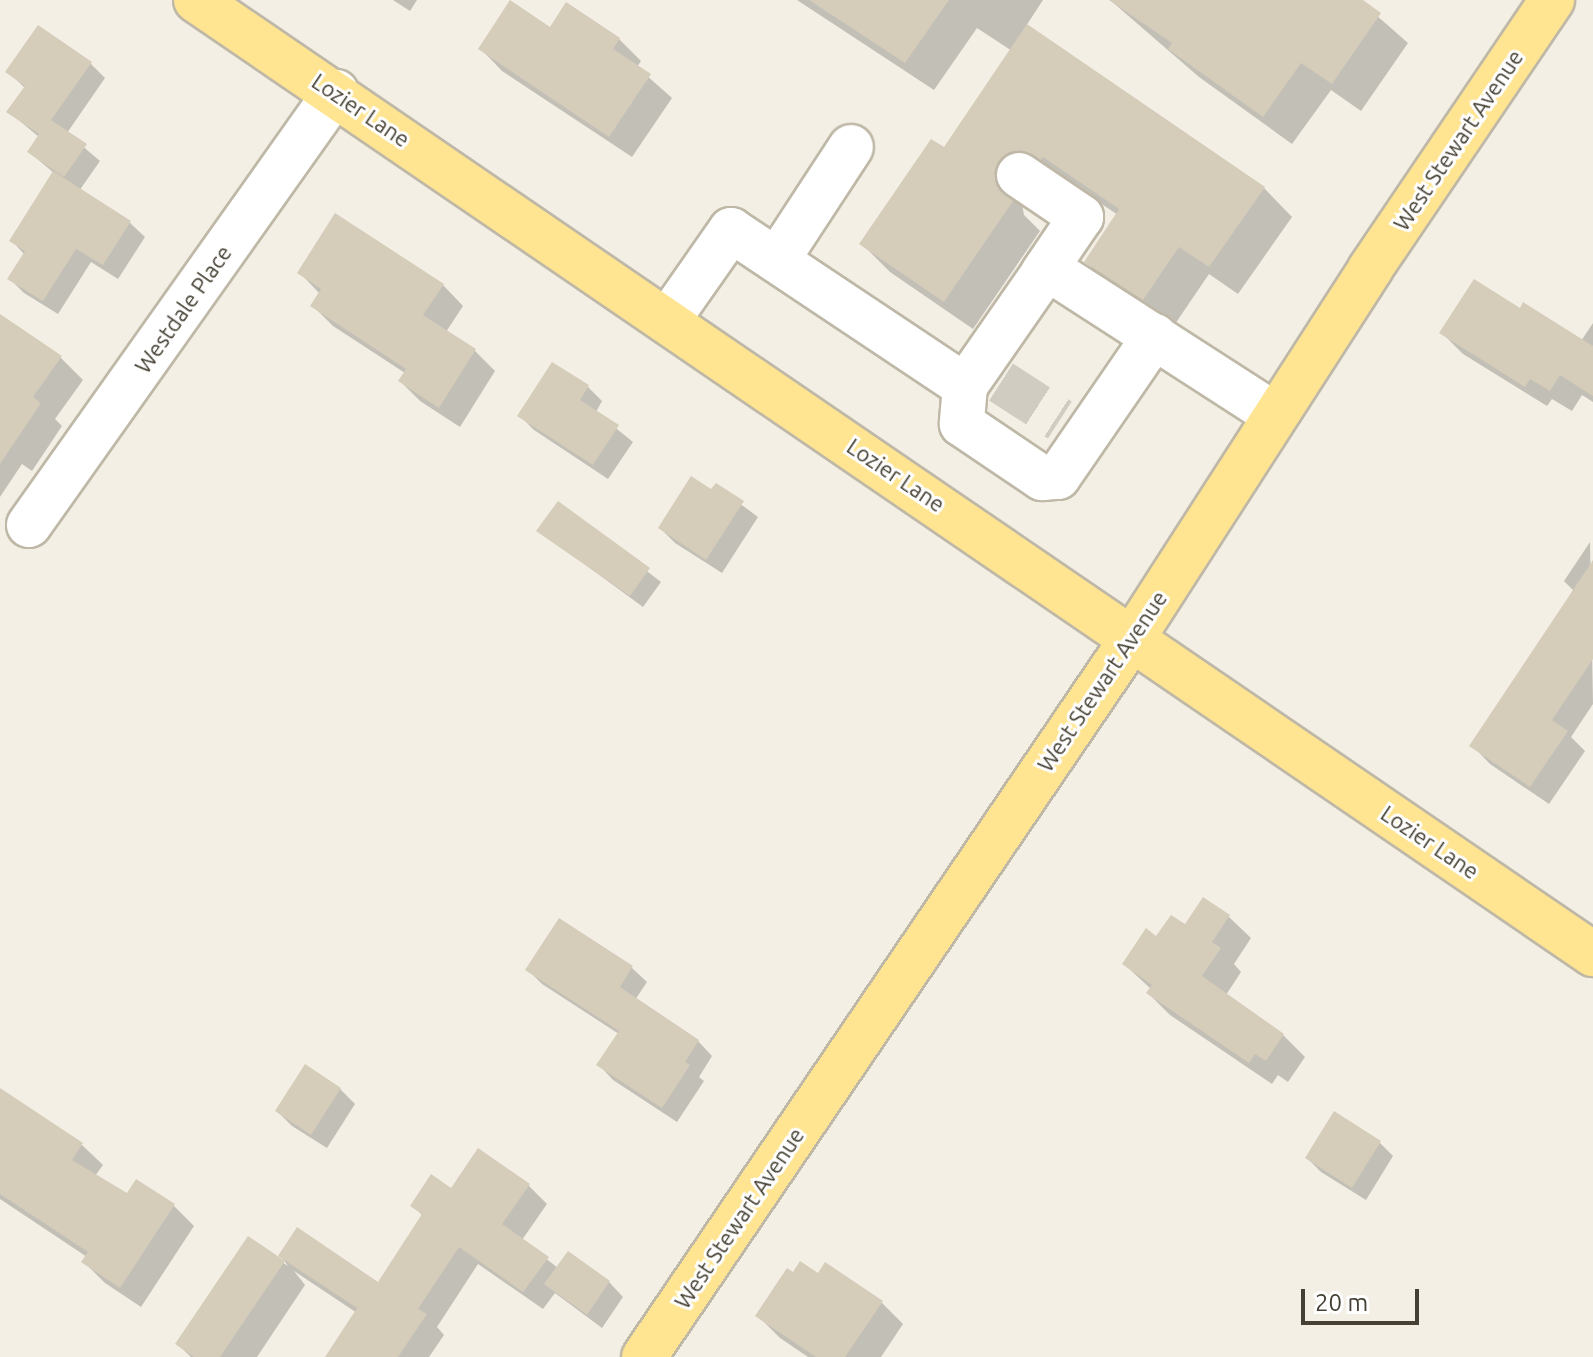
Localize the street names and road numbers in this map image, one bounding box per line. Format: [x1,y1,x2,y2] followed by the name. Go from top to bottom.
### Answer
[1388,45,1528,235] street label: West Stewart Avenue
[307,68,415,152] street label: Lozier Lane
[129,240,237,378] street label: Westdale Place
[842,433,950,517] street label: Lozier Lane
[1032,586,1172,776] street label: West Stewart Avenue
[1376,800,1484,884] street label: Lozier Lane
[669,1123,809,1313] street label: West Stewart Avenue

